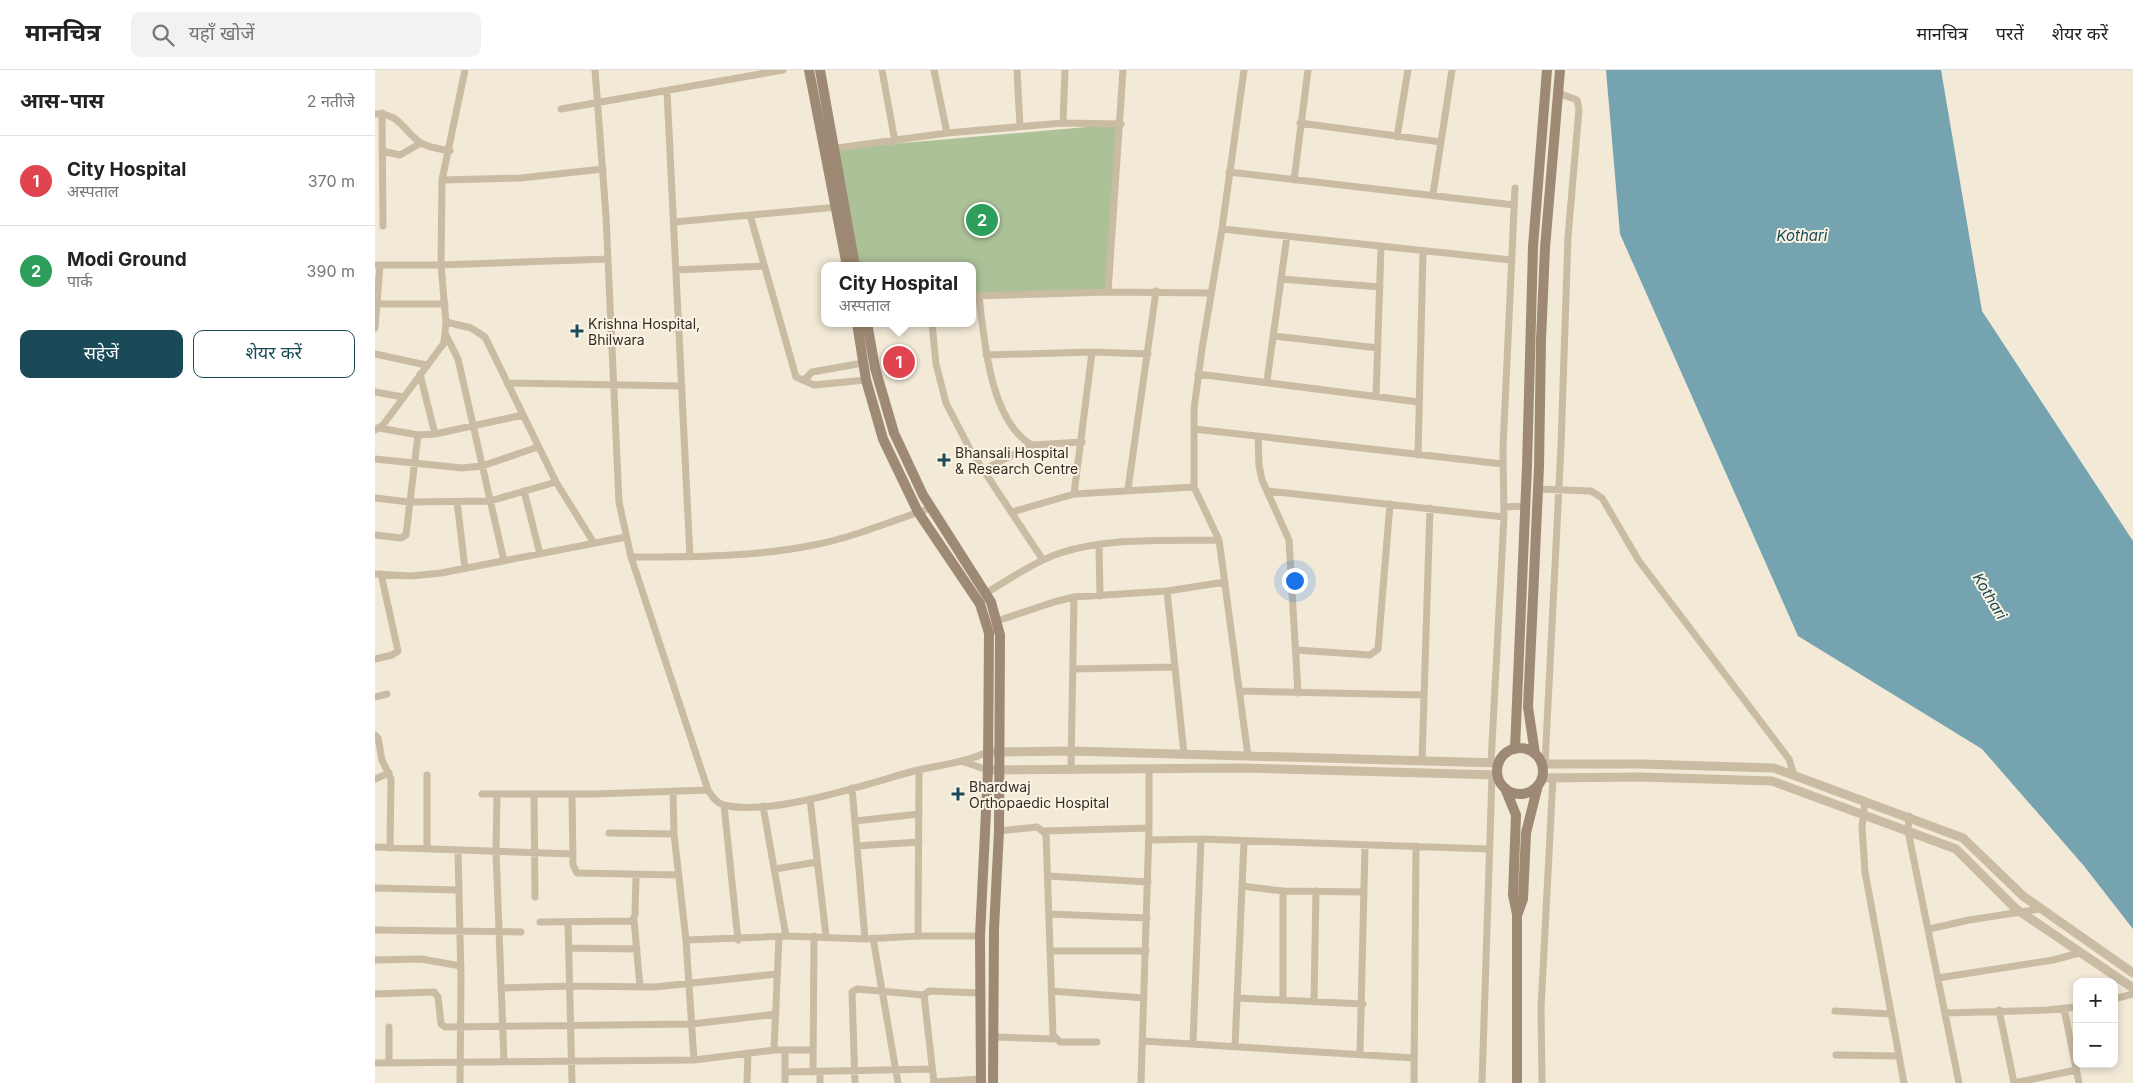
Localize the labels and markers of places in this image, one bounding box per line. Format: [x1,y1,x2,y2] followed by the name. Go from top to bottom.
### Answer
[966,201,998,239] pin: 2
[588,315,700,348] place label: Krishna Hospital, Bhilwara
[570,324,584,338] marker: Krishna Hospital, Bhilwara
[883,343,915,381] pin: 1
[955,444,1078,477] place label: Bhansali Hospital & Research Centre
[937,453,951,467] marker: Bhansali Hospital & Research Centre
[969,778,1109,811] place label: Bhardwaj Orthopaedic Hospital
[951,787,965,801] marker: Bhardwaj Orthopaedic Hospital

